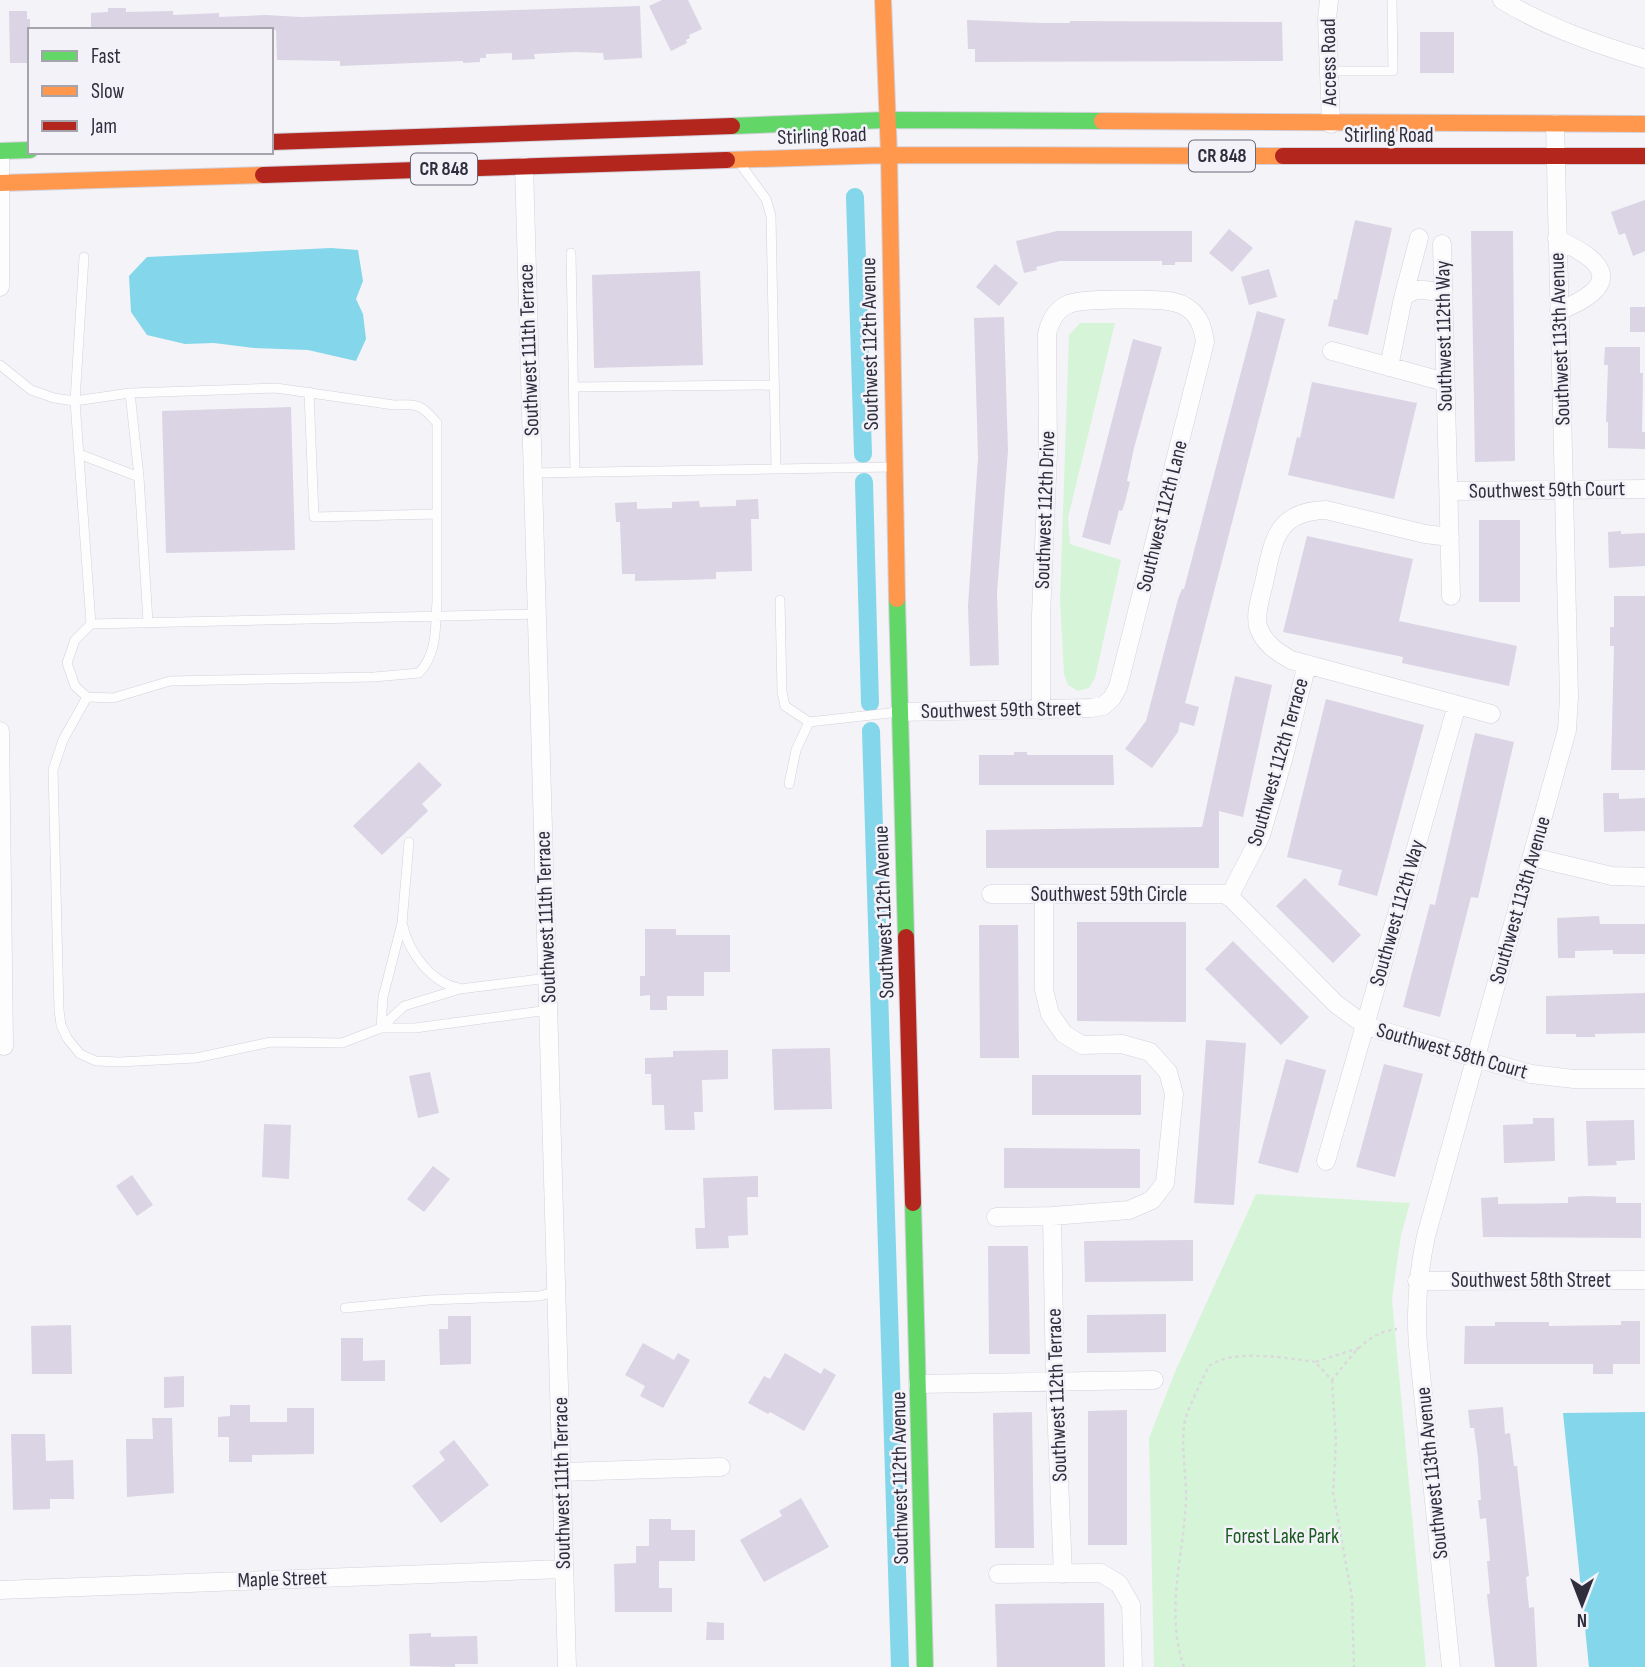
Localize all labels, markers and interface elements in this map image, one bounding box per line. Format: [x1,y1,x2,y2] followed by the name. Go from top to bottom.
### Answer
[1316,18,1342,107] street label: Access Road
[28,28,273,154] legend
[91,44,121,69] text: Fast
[91,79,125,104] text: Slow
[90,114,117,139] text: Jam
[777,122,867,150] street label: Stirling Road
[1344,123,1434,148] street label: Stirling Road
[1189,140,1255,172] road number: CR 848
[411,154,477,184] road number: CR 848
[1544,252,1576,426] street label: Southwest 113th Avenue
[856,257,884,431] street label: Southwest 112th Avenue
[1430,260,1458,412] street label: Southwest 112th Way
[514,264,544,436] street label: Southwest 111th Terrace
[1030,430,1060,590] street label: Southwest 112th Drive
[1131,438,1193,594] street label: Southwest 112th Lane
[1469,476,1625,504] street label: Southwest 59th Court
[1242,675,1314,849] street label: Southwest 112th Terrace
[921,696,1081,724] street label: Southwest 59th Street
[1484,813,1556,987] street label: Southwest 113th Avenue
[868,825,900,999] street label: Southwest 112th Avenue
[531,831,561,1003] street label: Southwest 111th Terrace
[1364,837,1430,989] street label: Southwest 112th Way
[1031,882,1187,907] street label: Southwest 59th Circle
[1374,1018,1530,1084] street label: Southwest 58th Court
[1451,1268,1611,1293] street label: Southwest 58th Street
[1041,1308,1073,1482] street label: Southwest 112th Terrace
[1411,1386,1453,1560] street label: Southwest 113th Avenue
[886,1391,914,1565] street label: Southwest 112th Avenue
[548,1397,576,1569] street label: Southwest 111th Terrace
[1225,1524,1339,1549] park label: Forest Lake Park
[237,1565,327,1593] street label: Maple Street
[1547,1569,1617,1639] north arrow
[1577,1608,1587,1631] text: N

